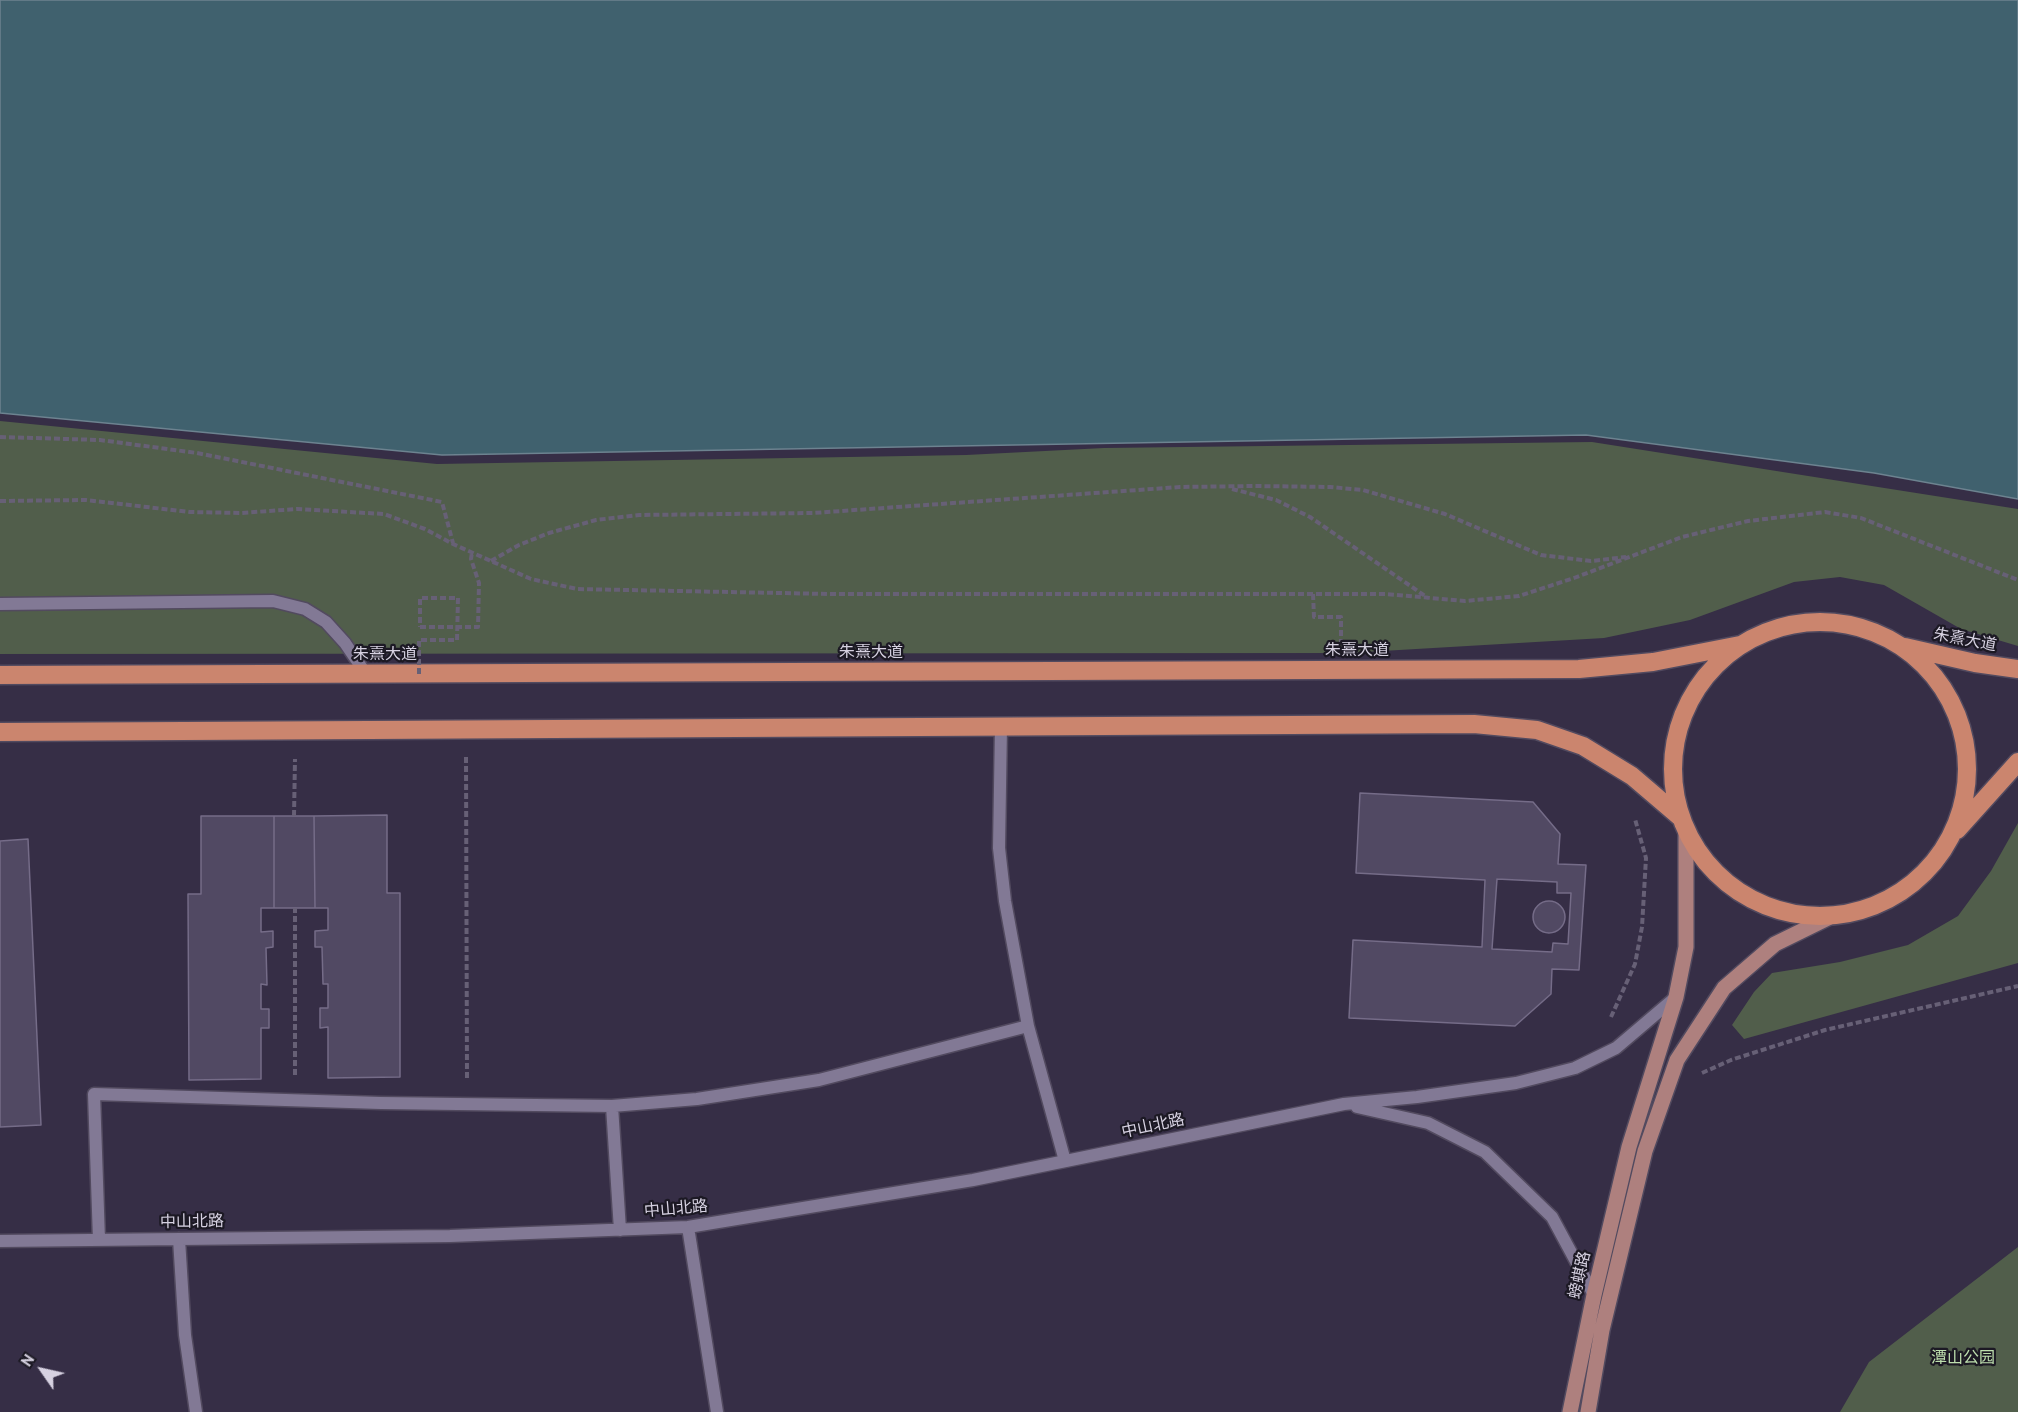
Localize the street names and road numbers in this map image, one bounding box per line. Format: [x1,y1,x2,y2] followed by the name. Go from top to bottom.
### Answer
[1932,624,1998,656] street label: 朱熹大道
[1325,640,1389,660] street label: 朱熹大道
[839,642,903,662] street label: 朱熹大道
[353,644,417,664] street label: 朱熹大道
[1120,1110,1186,1142] street label: 中山北路
[643,1197,709,1221] street label: 中山北路
[160,1212,224,1232] street label: 中山北路
[1565,1249,1595,1301] street label: 螃蜞路

